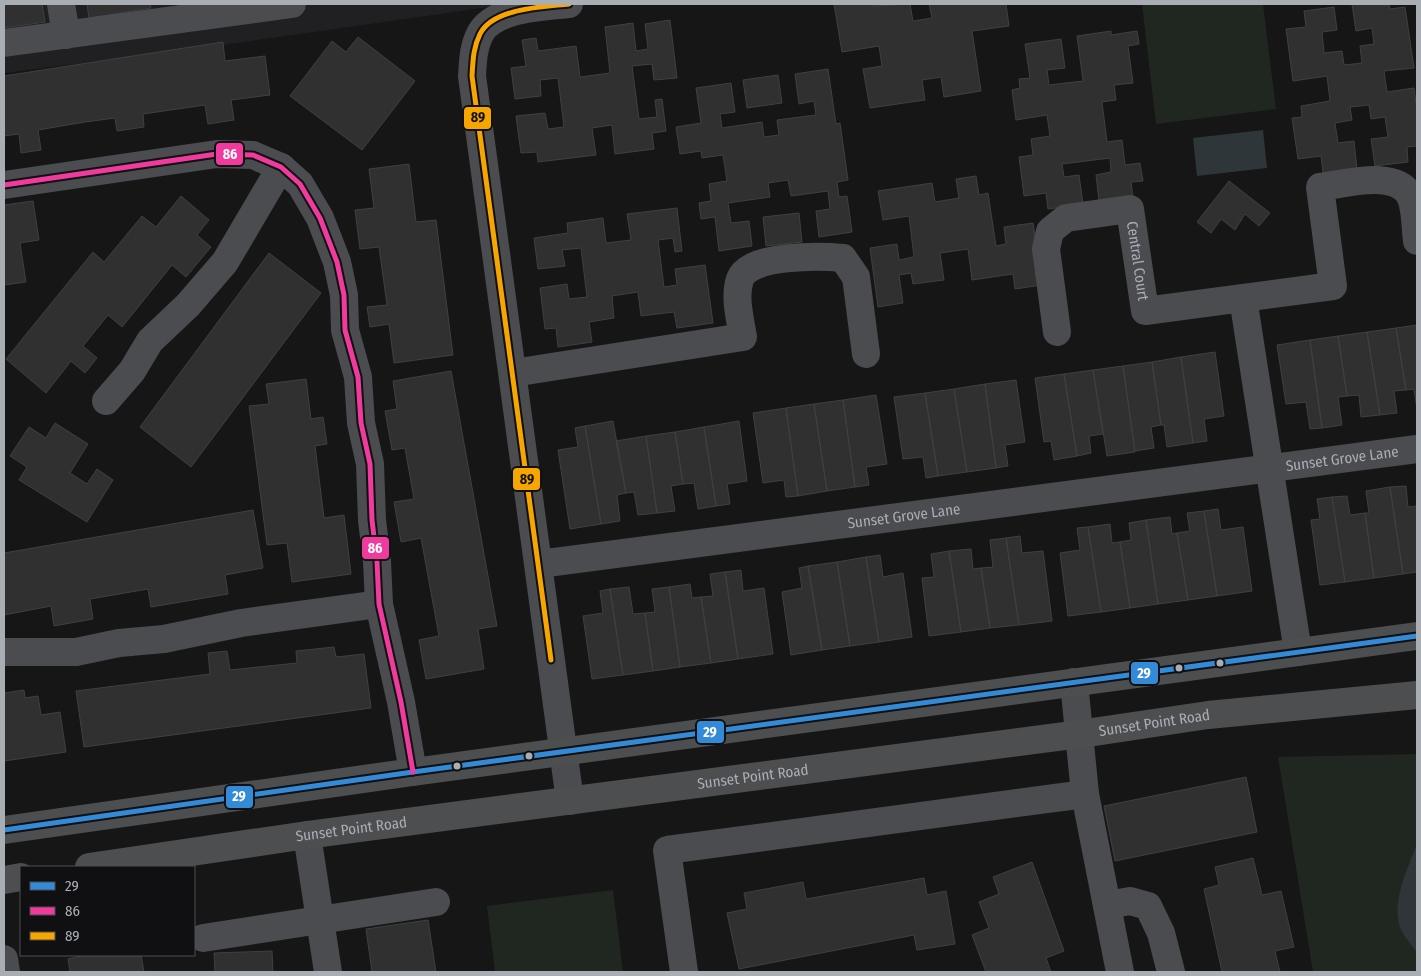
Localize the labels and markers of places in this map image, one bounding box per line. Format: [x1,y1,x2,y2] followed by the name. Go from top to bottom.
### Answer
[1215,658,1225,668] unlabelled marker
[1174,663,1184,673] unlabelled marker
[524,751,534,761] unlabelled marker
[452,761,462,771] unlabelled marker

